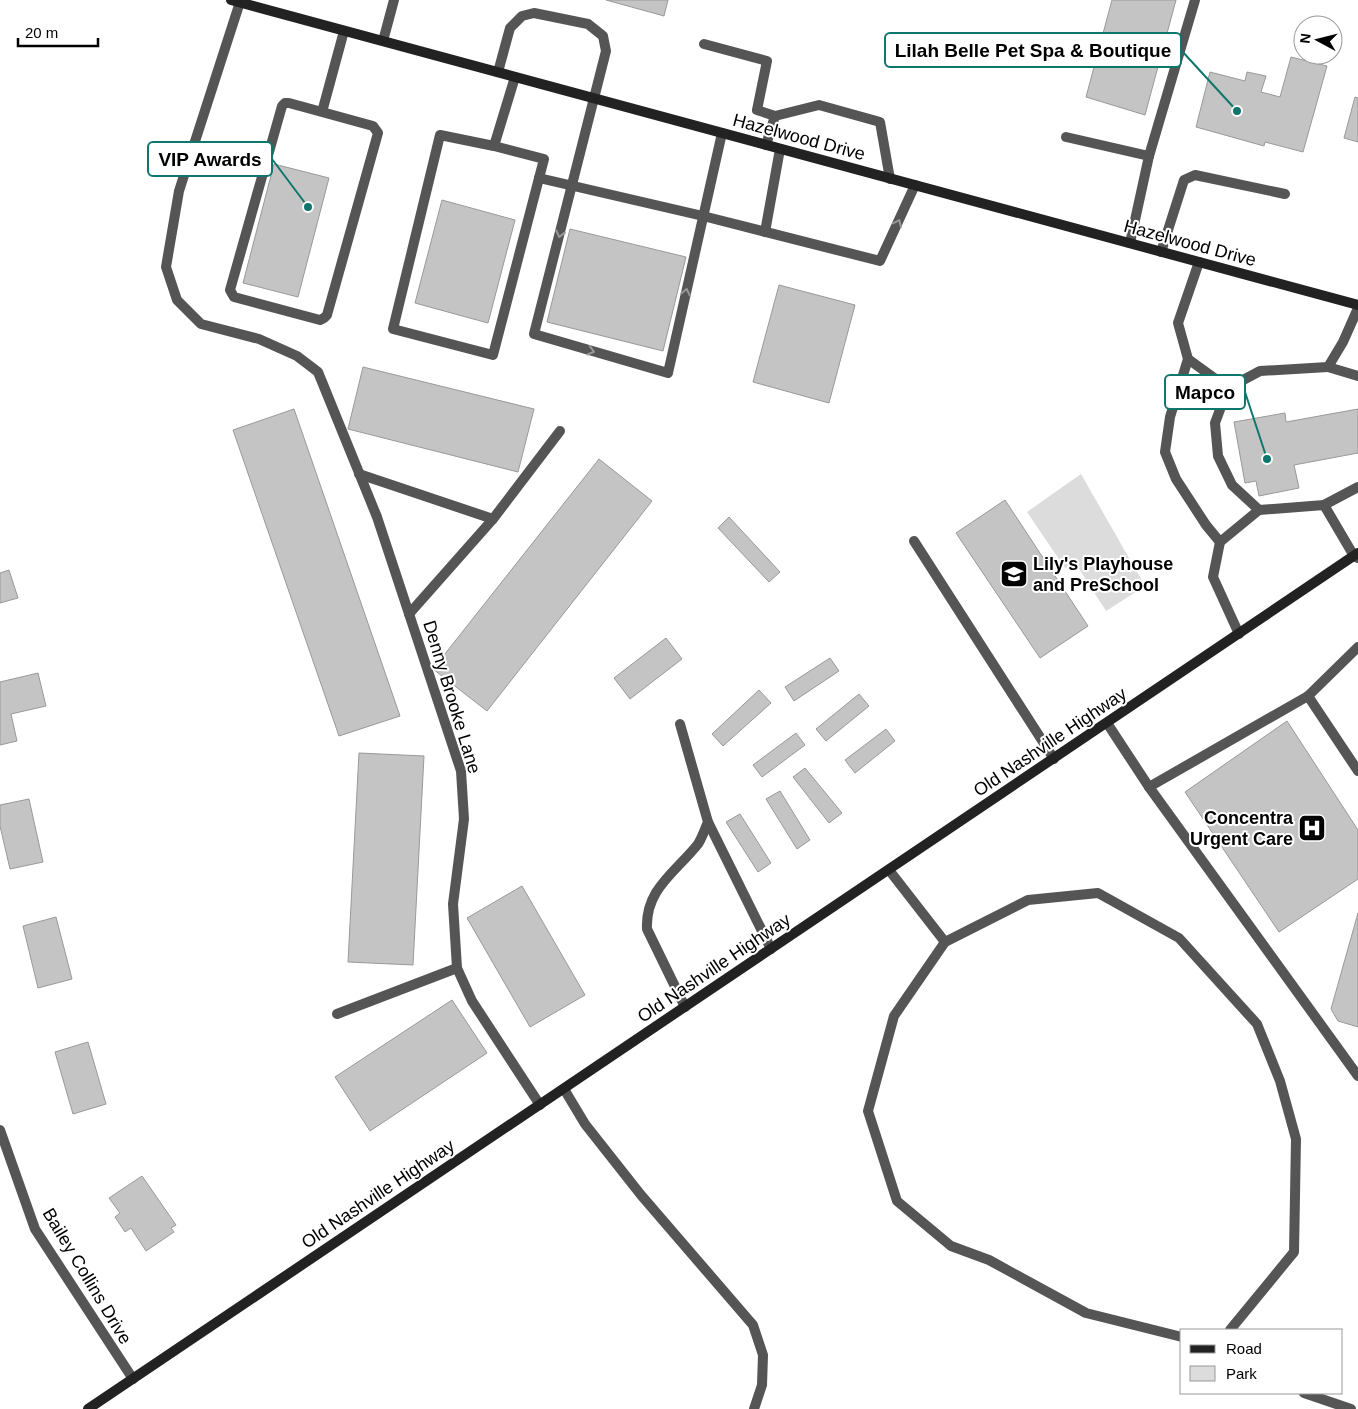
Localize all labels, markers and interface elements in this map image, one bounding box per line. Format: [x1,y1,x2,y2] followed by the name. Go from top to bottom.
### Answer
[18,15,98,47] scale bar
[1293,15,1343,65] north arrow
[25,24,58,41] text: 20 m
[1297,32,1314,44] text: N
[885,33,1181,67] callout: Lilah Belle Pet Spa & Boutique
[895,40,1171,61] text: Lilah Belle Pet Spa & Boutique
[731,110,867,164] street label: Hazelwood Drive
[148,142,272,176] callout: VIP Awards
[158,149,262,170] text: VIP Awards
[1122,216,1258,270] street label: Hazelwood Drive
[891,219,902,228] one-way arrow
[555,230,565,238] one-way arrow
[680,287,691,296] one-way arrow
[587,345,595,355] one-way arrow
[1165,375,1245,409] callout: Mapco
[1175,382,1235,403] text: Mapco
[1033,554,1173,595] place label: Lily's Playhouse and PreSchool
[999,559,1029,589] school or university icon: Lily's Playhouse and PreSchool
[419,618,485,776] street label: Denny Brooke Lane
[970,683,1130,801] street label: Old Nashville Highway
[1190,808,1294,849] place label: Concentra Urgent Care
[1297,813,1327,843] hospital icon: Concentra Urgent Care
[634,909,794,1027] street label: Old Nashville Highway
[298,1135,458,1253] street label: Old Nashville Highway
[38,1204,136,1348] street label: Bailey Collins Drive
[1180,1329,1343,1394] legend
[1226,1340,1262,1357] text: Road
[1226,1365,1257,1382] text: Park

